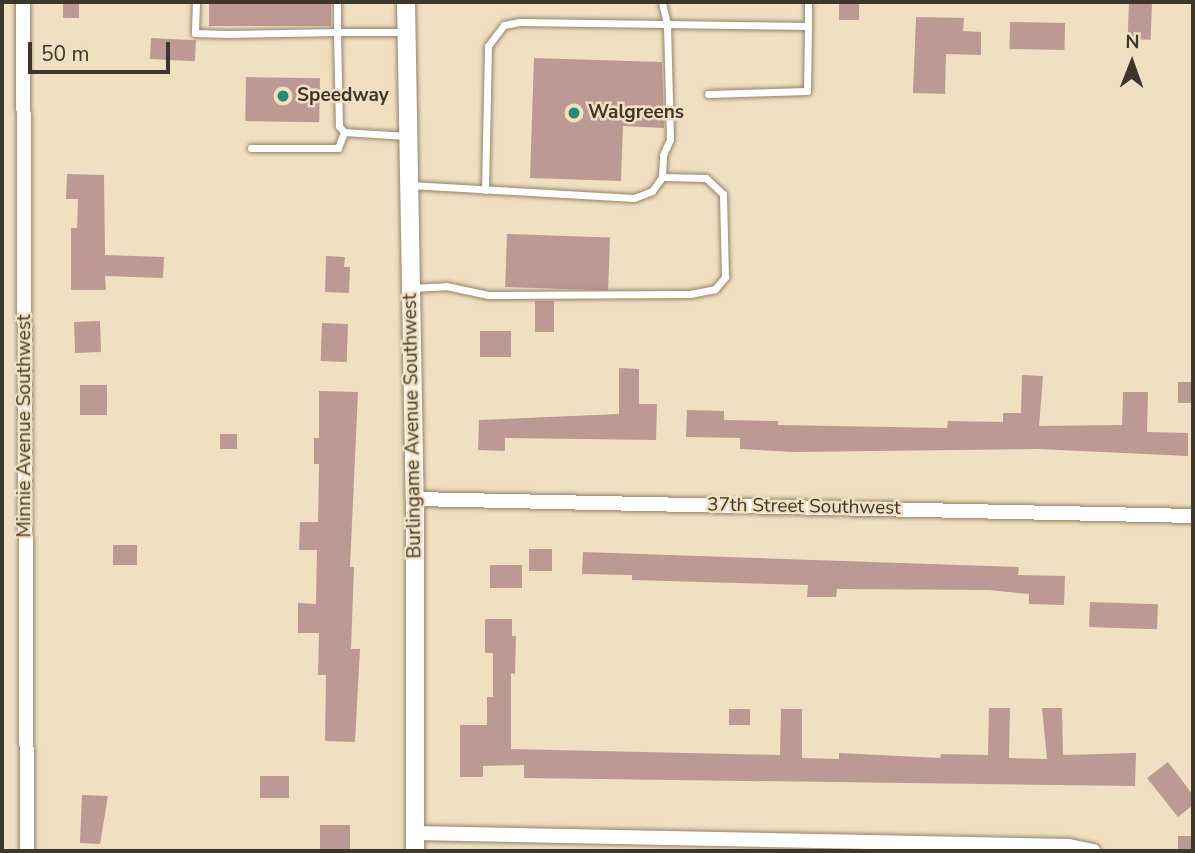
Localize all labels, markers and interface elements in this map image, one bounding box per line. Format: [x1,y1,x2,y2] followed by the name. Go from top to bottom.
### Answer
[32,28,173,72] scale bar
[1097,28,1167,98] north arrow
[1125,29,1140,55] text: N
[41,40,90,68] text: 50 m
[297,85,389,107] place label: Speedway
[275,88,291,104] marker: Speedway
[588,102,684,124] place label: Walgreens
[566,105,582,121] marker: Walgreens
[399,293,427,559] street label: Burlingame Avenue Southwest
[14,314,36,538] street label: Minnie Avenue Southwest
[707,494,901,520] street label: 37th Street Southwest

